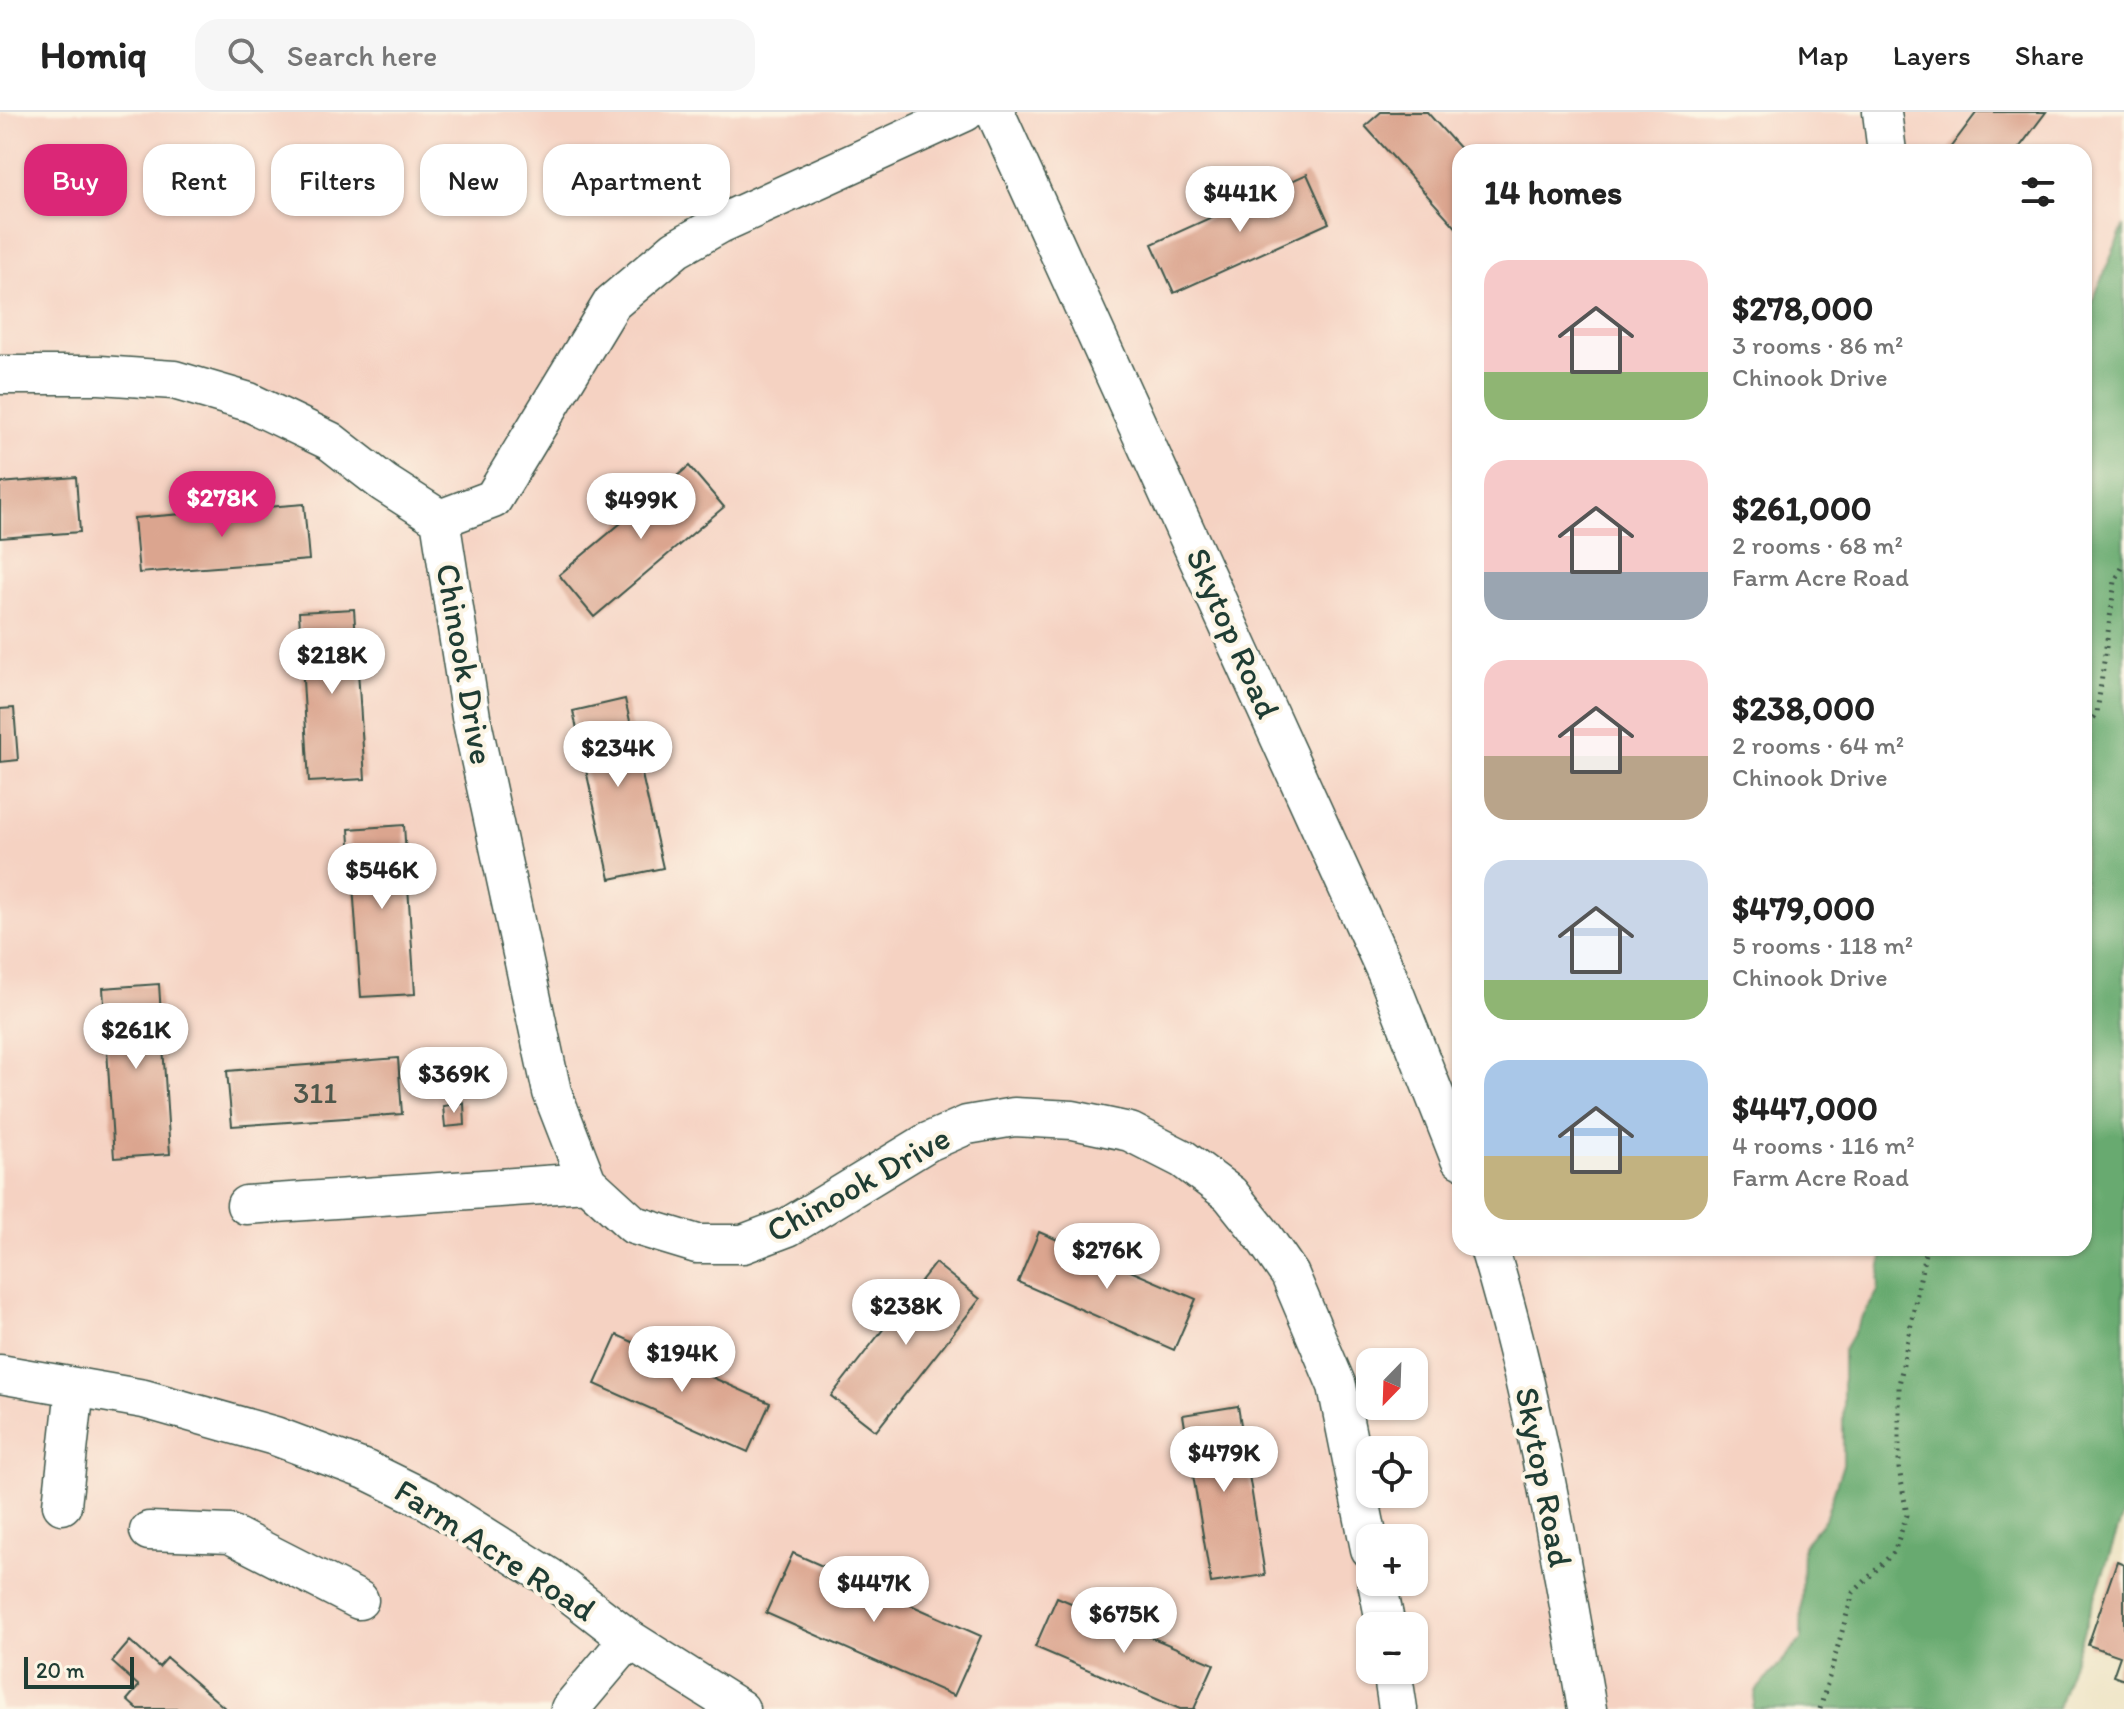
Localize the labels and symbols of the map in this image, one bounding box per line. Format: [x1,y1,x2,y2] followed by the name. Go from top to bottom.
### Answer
[1184,166,1296,234] pin: $441K
[166,471,278,539] pin: $278K
[585,473,697,541] pin: $499K
[1177,541,1289,725] street label: Skytop Road
[427,560,503,768] street label: Chinook Drive
[276,628,388,696] pin: $218K
[562,721,674,789] pin: $234K
[326,843,438,911] pin: $546K
[80,1003,192,1071] pin: $261K
[398,1047,510,1115] pin: $369K
[293,1074,337,1111] house number: 311
[759,1117,957,1251] street label: Chinook Drive
[1051,1223,1163,1291] pin: $276K
[850,1279,962,1347] pin: $238K
[626,1326,738,1394] pin: $194K
[1356,1348,1428,1420] north arrow
[1507,1384,1581,1570] street label: Skytop Road
[1168,1426,1280,1494] pin: $479K
[387,1470,603,1630] street label: Farm Acre Road
[818,1556,930,1624] pin: $447K
[1068,1587,1180,1655] pin: $675K
[24,1653,134,1689] scale bar

